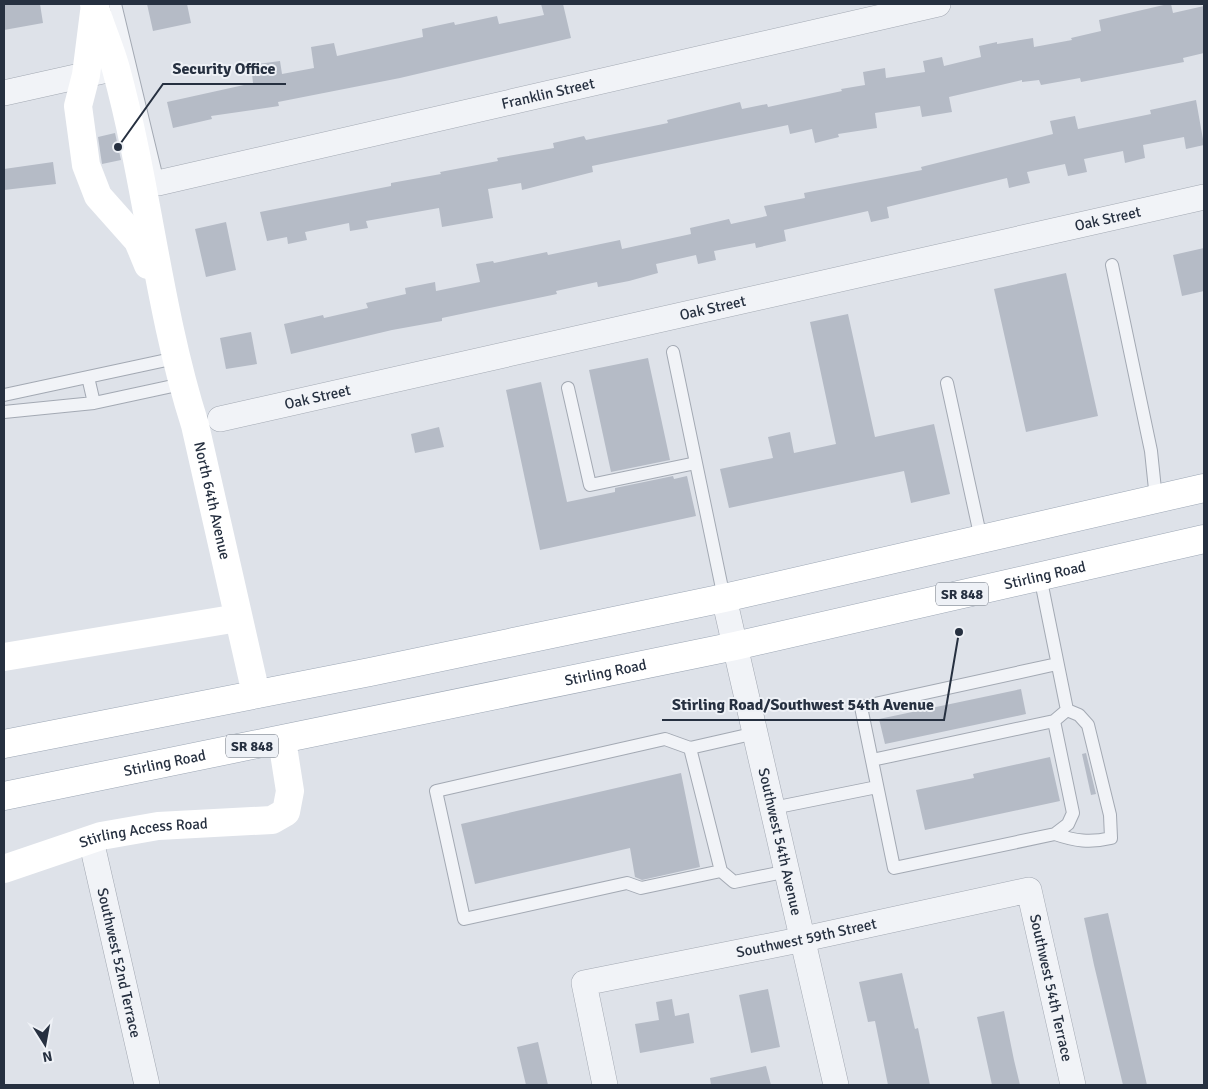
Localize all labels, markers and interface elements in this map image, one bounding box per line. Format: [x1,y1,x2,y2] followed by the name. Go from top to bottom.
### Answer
[163,53,286,84] callout: Security Office
[172,59,276,79] text: Security Office
[500,74,596,113] street label: Franklin Street
[1073,203,1142,235] street label: Oak Street
[678,292,747,324] street label: Oak Street
[283,381,352,413] street label: Oak Street
[190,440,234,561] street label: North 64th Avenue
[1002,557,1087,593] street label: Stirling Road
[936,582,988,606] road number: SR 848
[563,655,648,690] street label: Stirling Road
[662,689,944,720] callout: Stirling Road/Southwest 54th Avenue
[672,695,934,715] text: Stirling Road/Southwest 54th Avenue
[226,734,278,758] road number: SR 848
[122,746,207,780] street label: Stirling Road
[754,766,806,917] street label: Southwest 54th Avenue
[77,814,208,852] street label: Stirling Access Road
[93,886,145,1040] street label: Southwest 52nd Terrace
[1026,912,1076,1063] street label: Southwest 54th Terrace
[735,914,878,961] street label: Southwest 59th Street
[20,1019,70,1069] north arrow
[41,1047,54,1066] text: N

